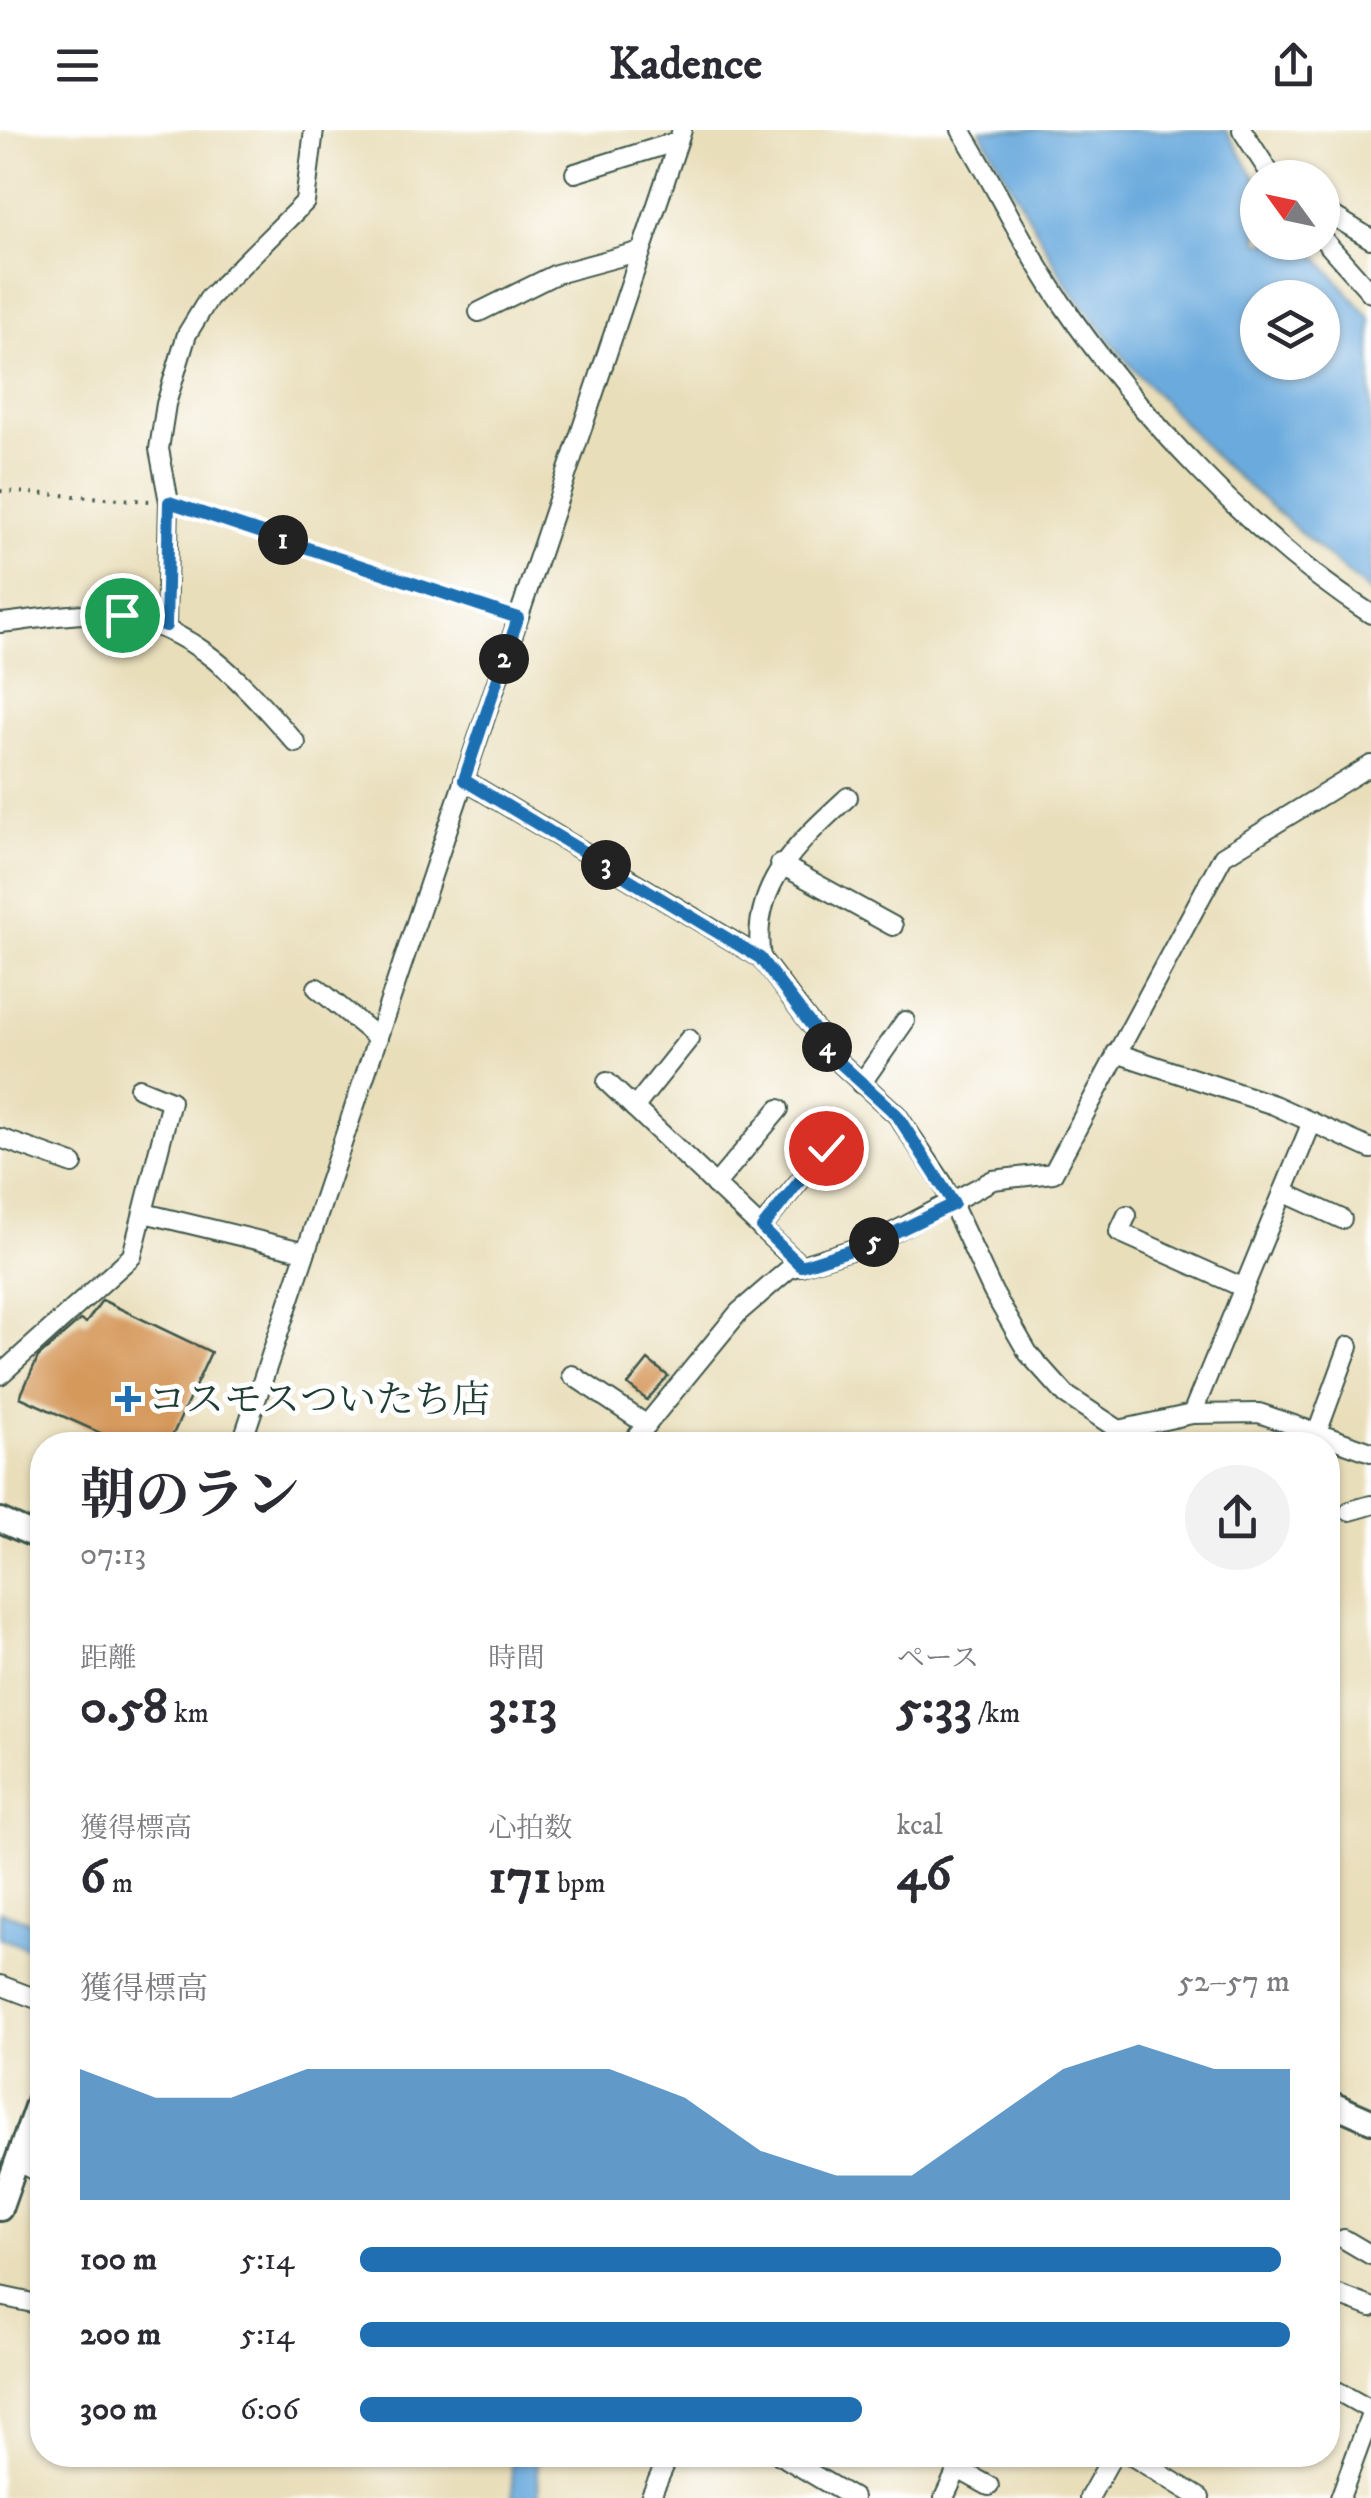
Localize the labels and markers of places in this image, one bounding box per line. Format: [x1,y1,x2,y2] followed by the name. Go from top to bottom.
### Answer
[258,515,308,565] pin: 1
[80,573,165,658] pin
[479,634,529,684] pin: 2
[581,840,631,890] pin: 3
[802,1022,852,1072] pin: 4
[784,1106,869,1191] pin
[849,1217,899,1267] pin: 5
[148,1377,490,1425] place label: コスモスついたち店
[117,1388,139,1410] marker: コスモスついたち店

